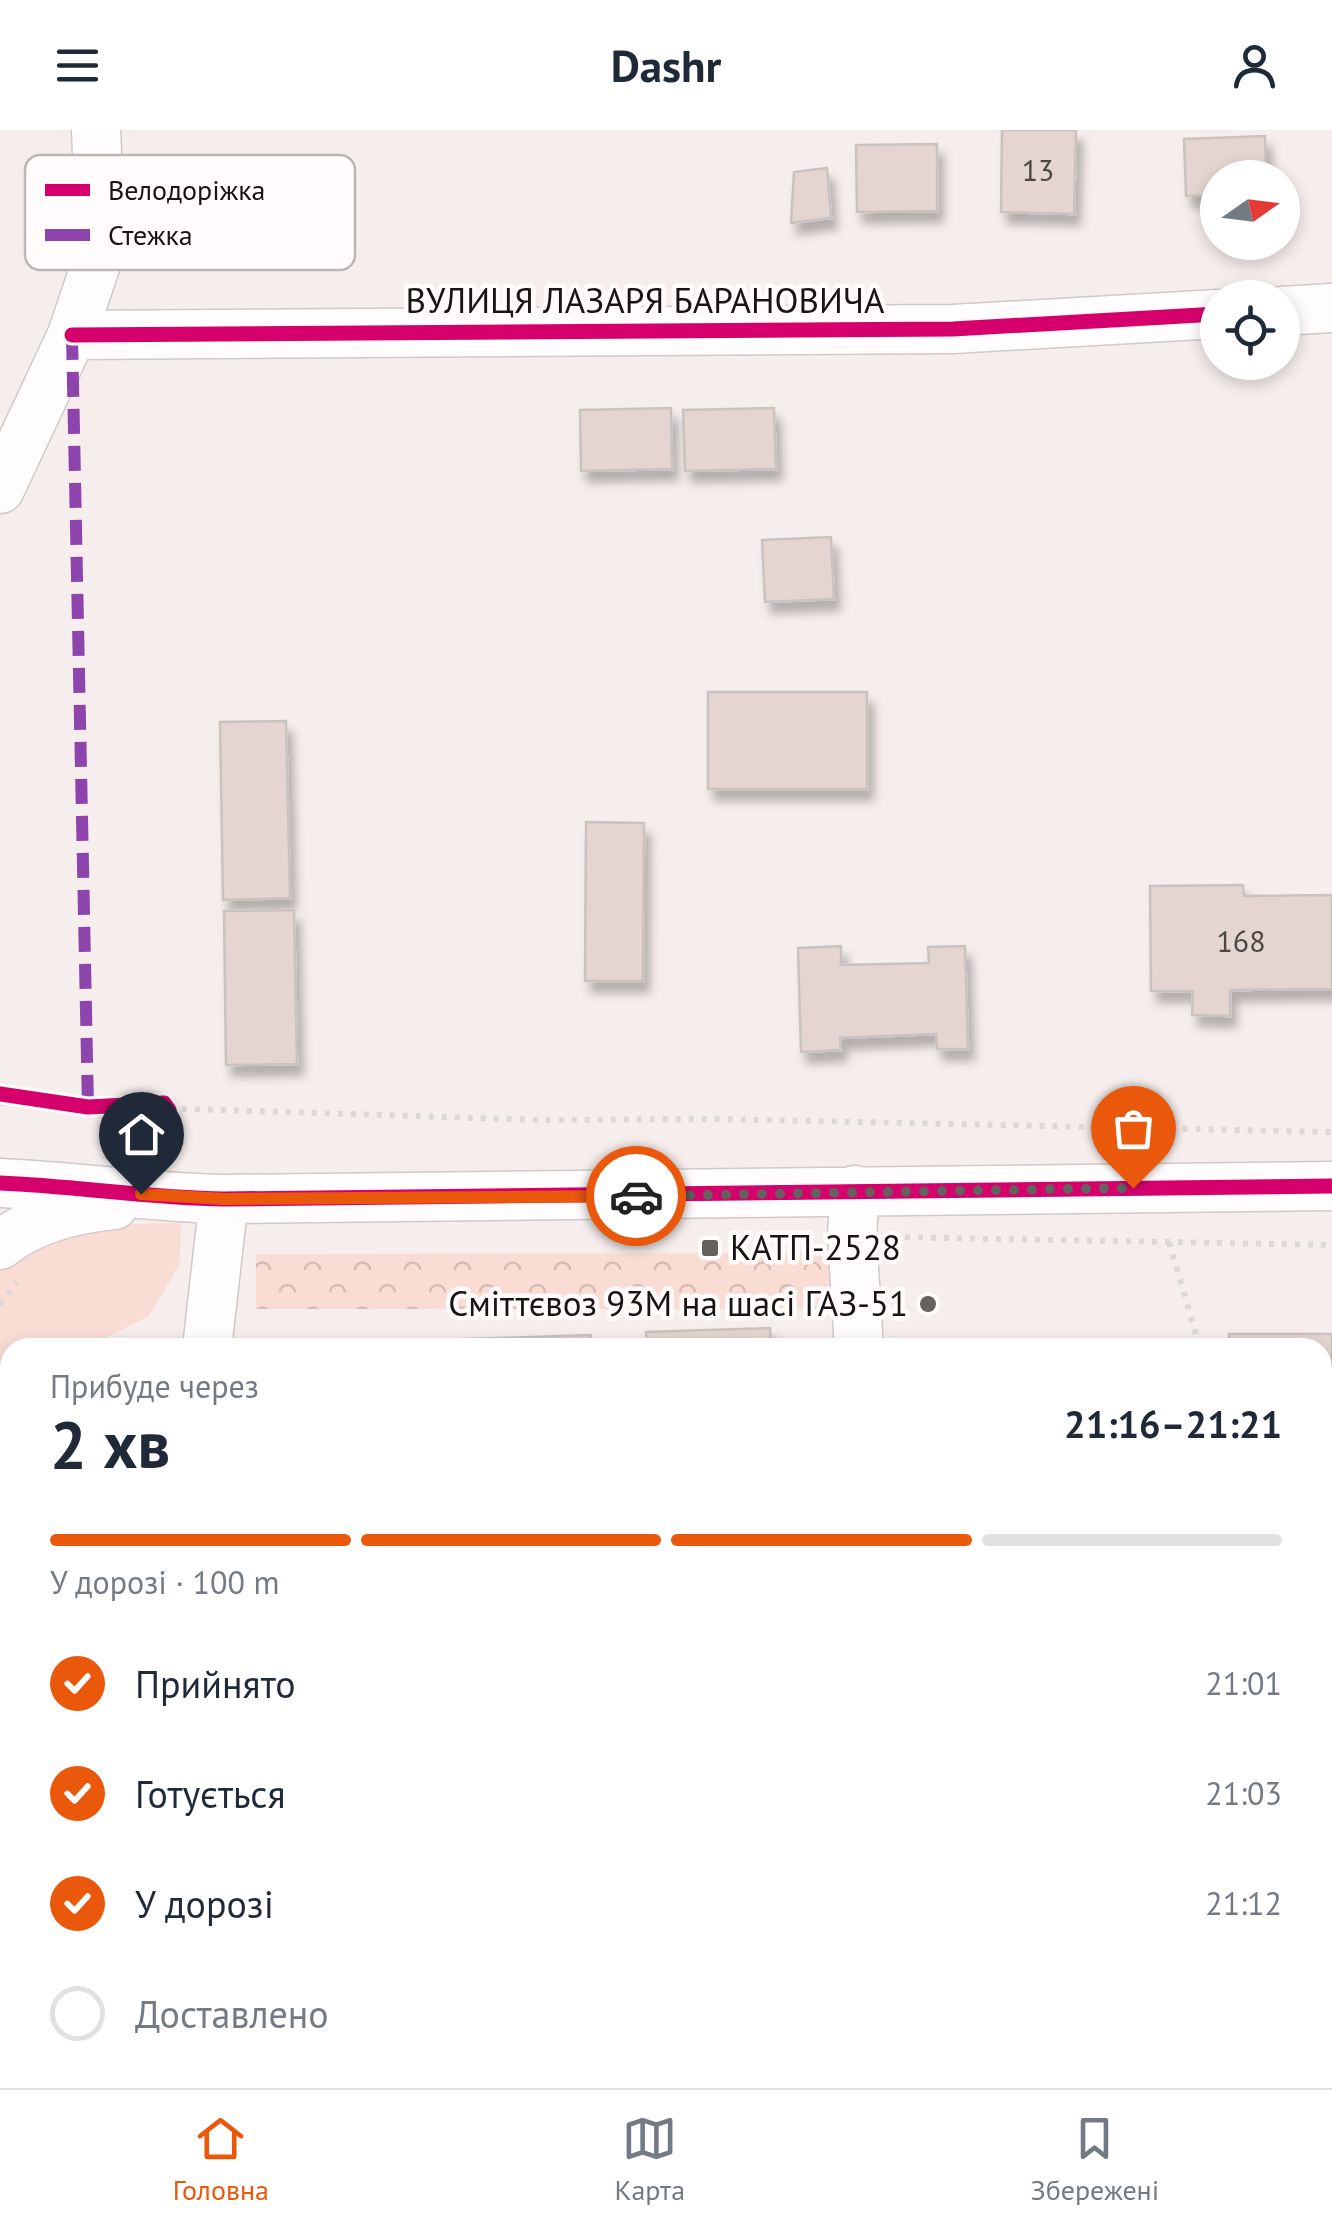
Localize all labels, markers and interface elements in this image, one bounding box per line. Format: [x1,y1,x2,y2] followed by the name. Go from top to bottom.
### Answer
[611,36,721,94] text: Dashr
[50,38,105,93] icon: menu
[1227,38,1282,93] icon: person
[1022,150,1054,189] house number: 13
[25,155,355,270] legend
[1200,160,1300,260] north arrow
[1200,160,1300,380] map controls
[108,171,265,208] text: Велодоріжка
[108,216,193,253] text: Стежка
[406,277,885,323] street label: ВУЛИЦЯ ЛАЗАРЯ БАРАНОВИЧА
[1200,280,1300,380] button: locate
[1216,921,1266,960] house number: 168
[1091,1086,1176,1189] pin
[99,1092,184,1195] pin
[1106,1101,1161,1156] icon: bag
[114,1107,169,1162] icon: home
[586,1146,686,1246] courier
[609,1169,664,1224] icon: car
[730,1224,901,1270] place label: КАТП-2528
[699,1237,721,1259] marker: КАТП-2528
[448,1280,908,1326] place label: Сміттєвоз 93М на шасі ГАЗ-51
[917,1293,939,1315] marker: Сміттєвоз 93М на шасі ГАЗ-51
[50,1365,259,1407] text: Прибуде через
[1064,1399,1282,1448] text: 21:16–21:21
[50,1402,170,1486] text: 2 хв
[50,1561,279,1603] text: У дорозі · 100 m
[50,1656,105,1711] icon: check
[135,1659,296,1708] text: Прийнято
[1205,1662,1282,1704] text: 21:01
[50,1766,105,1821] icon: check
[135,1769,285,1818] text: Готується
[1205,1772,1282,1814] text: 21:03
[50,1876,105,1931] icon: check
[135,1879,274,1928] text: У дорозі
[1205,1882,1282,1924] text: 21:12
[135,1989,329,2038] text: Доставлено
[173,2111,269,2208] tab: Головна
[614,2111,685,2208] tab: Карта
[1031,2111,1159,2208] tab: Збережені

